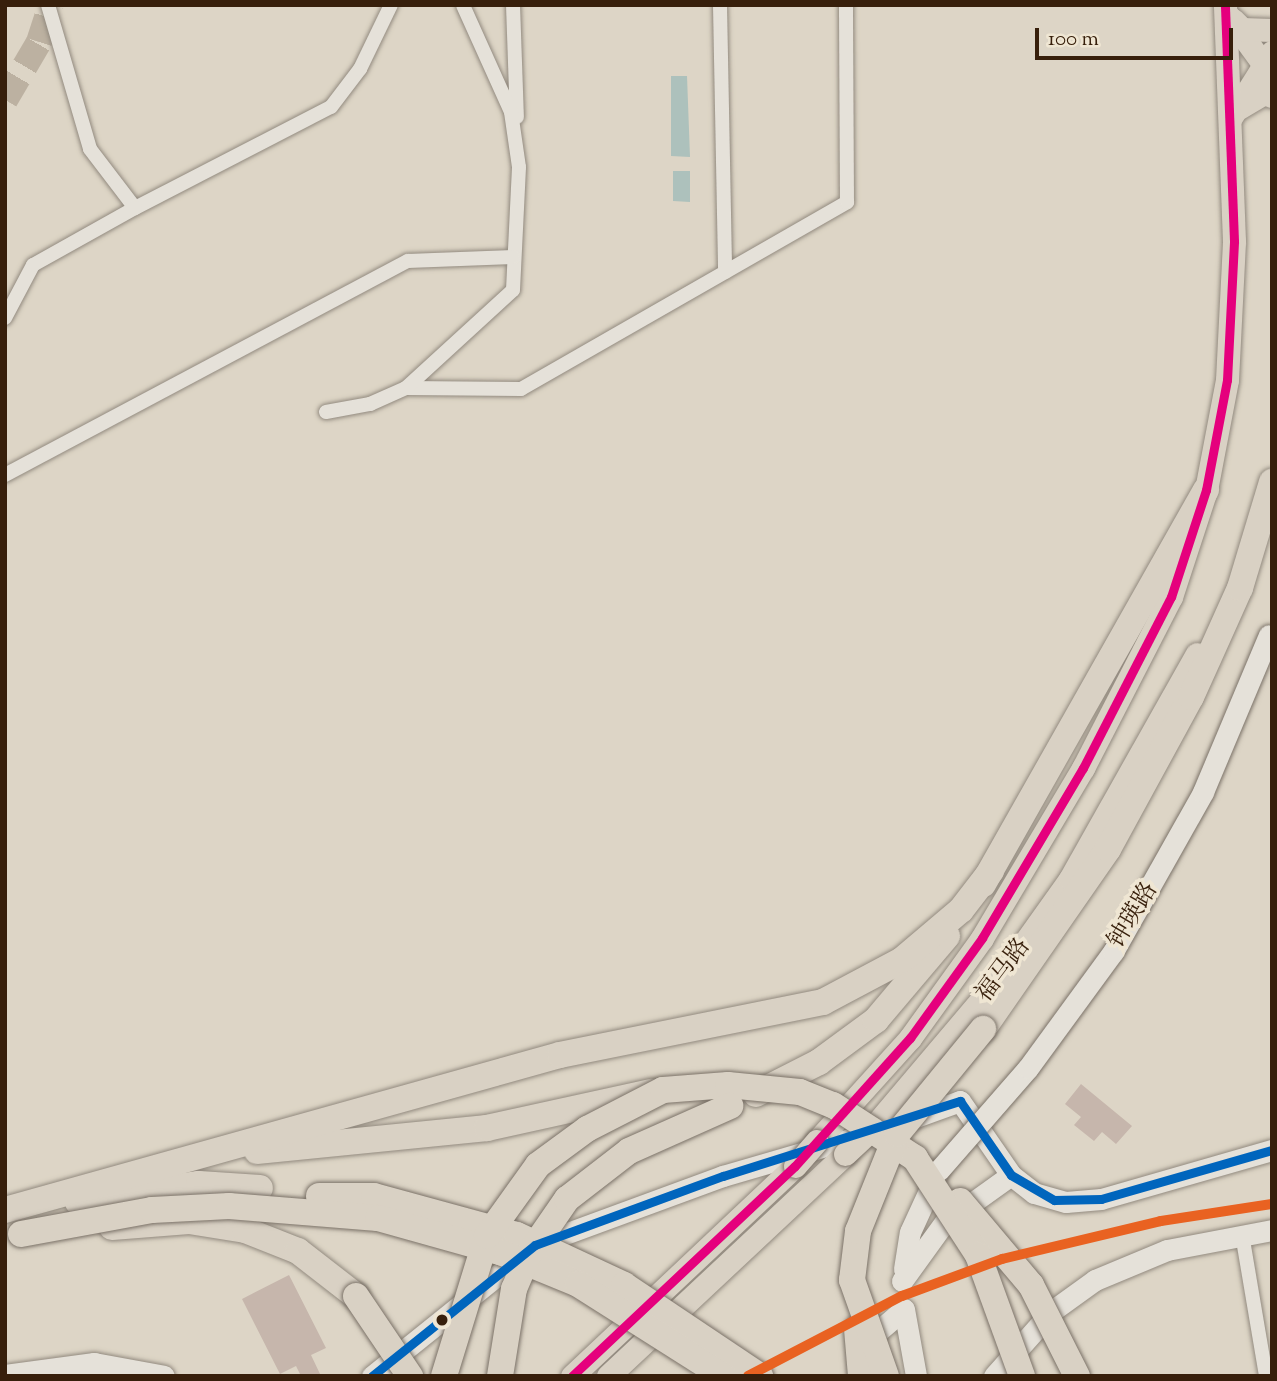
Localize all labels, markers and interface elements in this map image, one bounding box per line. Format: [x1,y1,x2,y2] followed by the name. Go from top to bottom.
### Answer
[1039,14,1237,58] scale bar
[1048,25,1099,55] text: 100 m
[1103,878,1165,954] street label: 钟瑛路
[971,934,1037,1008] street label: 福马路
[435,1313,449,1327] unlabelled marker

